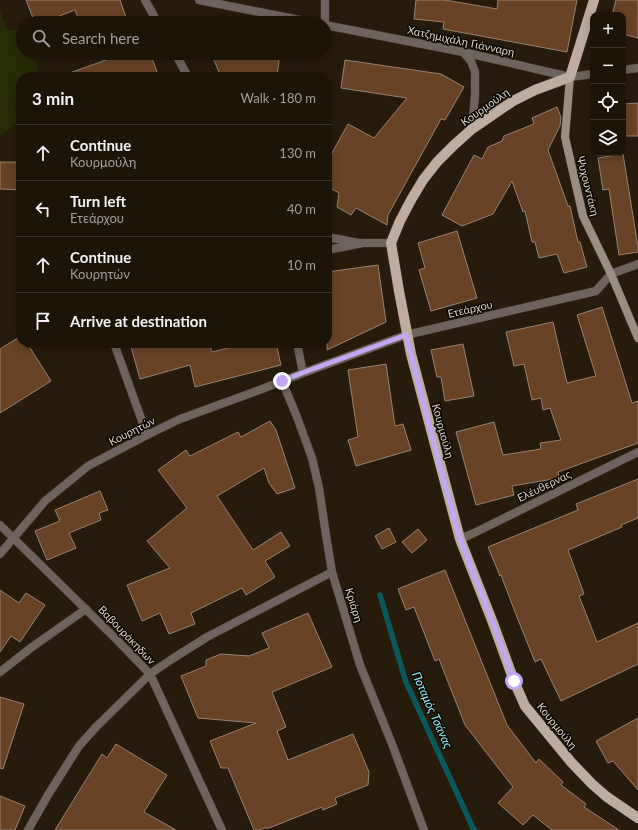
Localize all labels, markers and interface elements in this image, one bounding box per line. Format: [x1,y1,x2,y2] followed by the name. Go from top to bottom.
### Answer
[590,12,626,156] map controls
[590,12,626,48] button: +
[16,16,332,60] search box
[406,23,516,59] street label: Χατζημιχάλη Γιάνναρη
[30,27,52,49] icon: search
[62,29,139,47] text: Search here
[590,48,626,84] button: −
[590,84,626,120] button: locate
[458,85,511,128] street label: Κουρμούλη
[32,88,74,109] text: 3 min
[240,90,316,106] text: Walk · 180 m
[590,120,626,156] button: layers
[70,136,131,154] text: Continue
[32,142,54,164] icon: ahead
[279,145,316,161] text: 130 m
[70,154,136,170] text: Κουρμούλη
[575,155,602,217] street label: Ψυχουντάκη
[70,192,126,210] text: Turn left
[32,198,54,220] icon: left
[287,201,316,217] text: 40 m
[70,210,124,226] text: Ετεάρχου
[70,248,131,266] text: Continue
[32,254,54,276] icon: ahead
[287,257,316,273] text: 10 m
[70,266,130,282] text: Κουρητών
[446,297,494,320] street label: Ετεάρχου
[32,310,54,332] icon: arrive
[70,312,207,330] text: Arrive at destination
[273,372,291,390] route end
[430,402,457,460] street label: Κουρμούλη
[106,413,158,448] street label: Κουρητών
[515,467,573,504] street label: Ελέυθερνας
[343,586,366,624] street label: Κριάρη
[96,603,159,667] street label: Βαβουράκηδων
[409,669,456,751] water label: Ποταμός Τσάνας
[505,672,523,690] route start
[535,700,580,752] street label: Κουρμούλη

